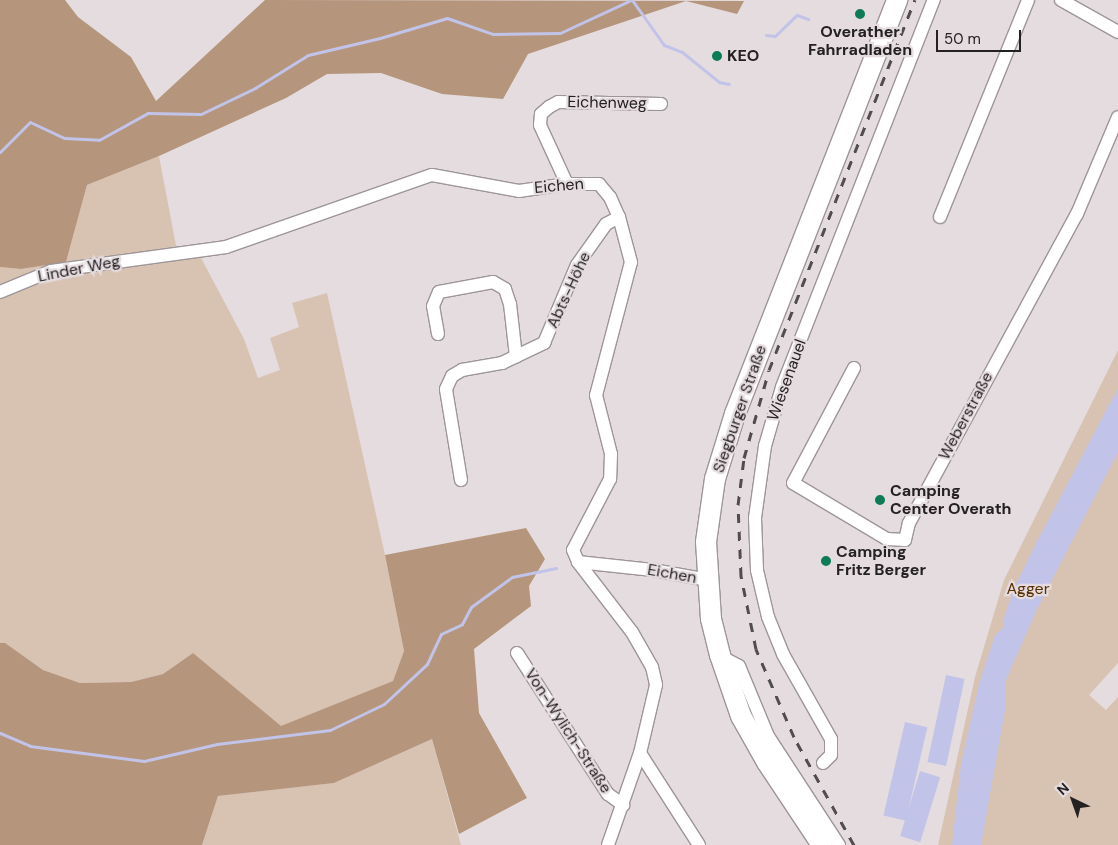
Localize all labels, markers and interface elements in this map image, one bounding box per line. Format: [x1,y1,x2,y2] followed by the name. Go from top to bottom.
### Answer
[854,8,866,20] marker: Overather Fahrradladen
[938,20,1023,52] scale bar
[808,22,912,60] place label: Overather Fahrradladen
[944,29,981,49] text: 50 m
[727,46,759,66] place label: KEO
[711,50,723,62] marker: KEO
[567,93,647,113] street label: Eichenweg
[534,174,584,198] street label: Eichen
[543,249,595,331] street label: Abts-Höhe
[36,252,122,286] street label: Linder Weg
[763,337,811,423] street label: Wiesenauel
[709,343,771,475] street label: Siegburger Straße
[935,369,997,463] street label: Weberstraße
[890,481,1011,519] place label: Camping Center Overath
[874,494,886,506] marker: Camping Center Overath
[836,542,926,580] place label: Camping Fritz Berger
[820,555,832,567] marker: Camping Fritz Berger
[646,560,698,588] street label: Eichen
[1006,579,1050,599] park label: Agger
[521,665,615,797] street label: Von-Wylich-Straße
[1048,775,1098,825] north arrow
[1053,779,1073,799] text: N

